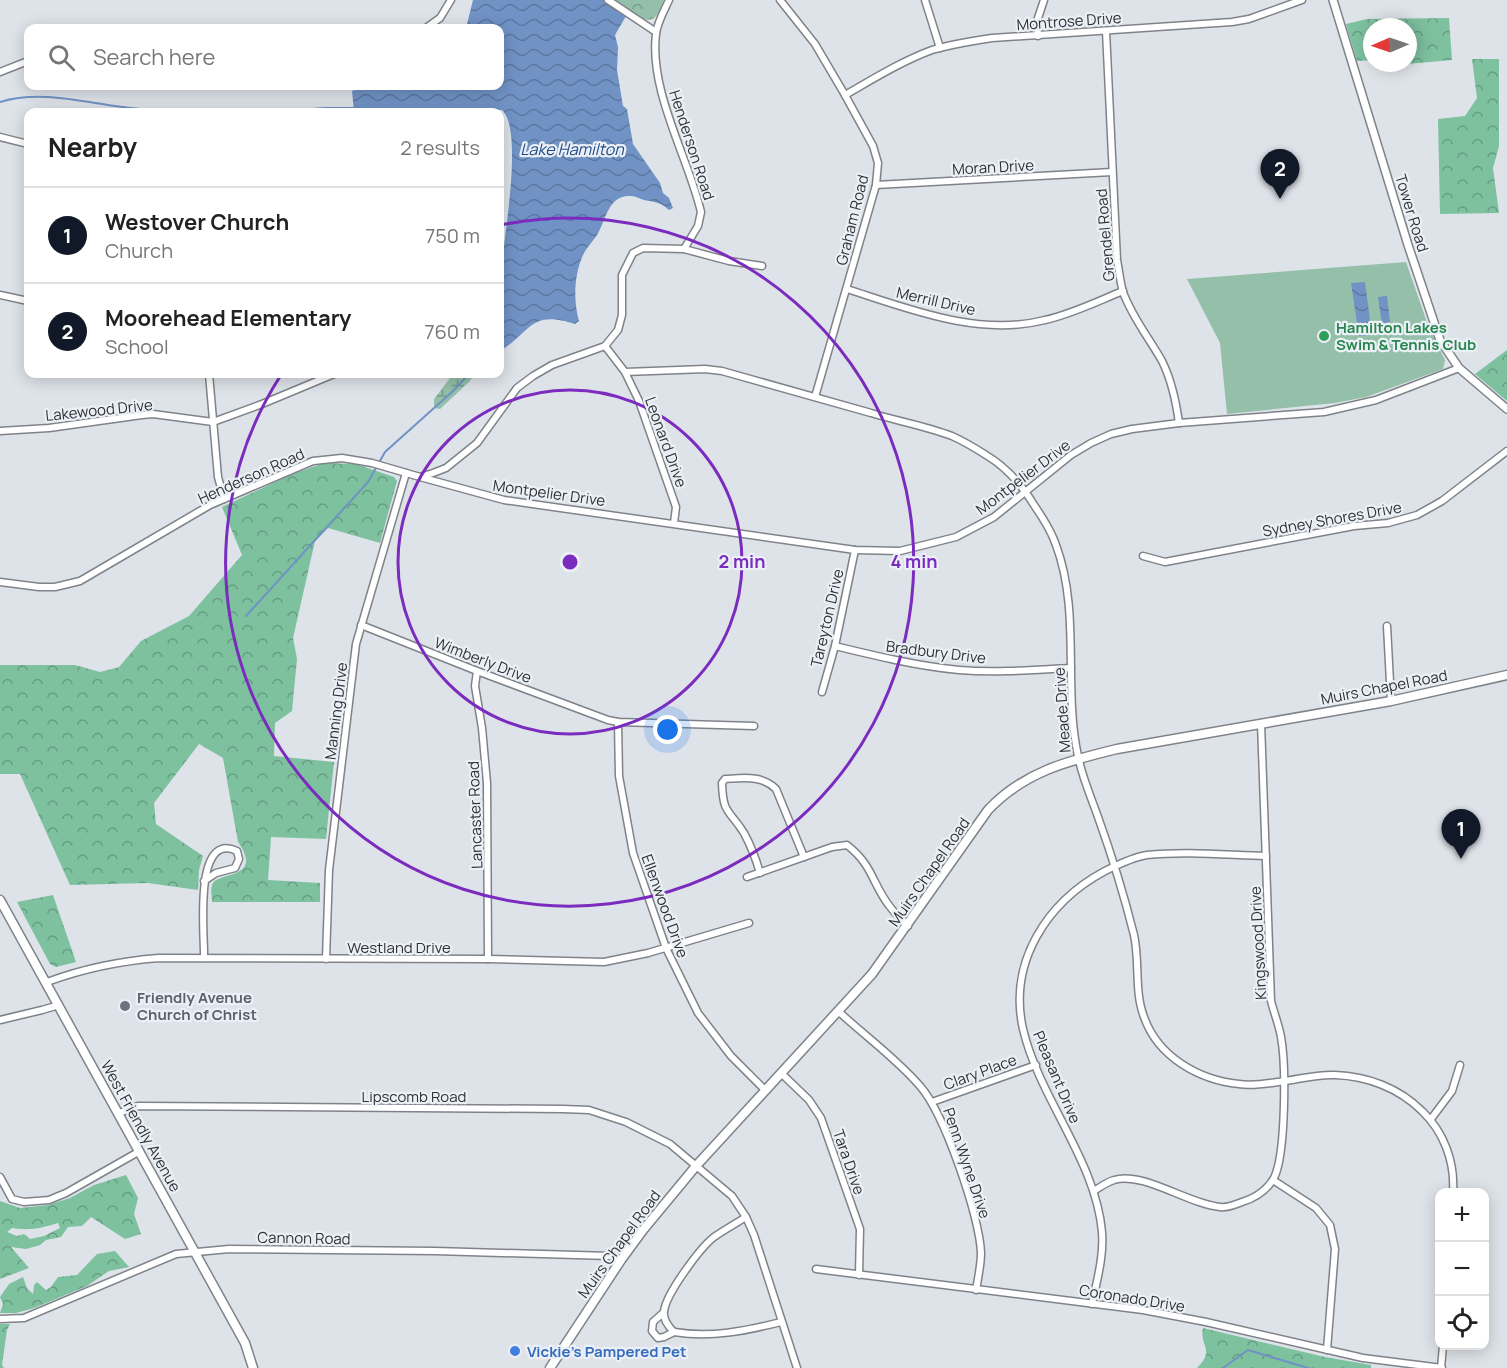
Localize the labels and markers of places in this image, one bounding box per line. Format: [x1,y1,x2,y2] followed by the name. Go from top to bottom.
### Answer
[1260,150,1300,199] pin: 2
[1336,317,1476,355] place label: Hamilton Lakes Swim & Tennis Club
[1317,329,1331,343] marker: Hamilton Lakes Swim & Tennis Club
[560,552,580,572] centre of rings
[1442,810,1480,859] pin: 1
[137,987,257,1025] place label: Friendly Avenue Church of Christ
[118,999,132,1013] marker: Friendly Avenue Church of Christ
[527,1341,687,1362] place label: Vickie's Pampered Pet
[508,1344,522,1358] marker: Vickie's Pampered Pet

